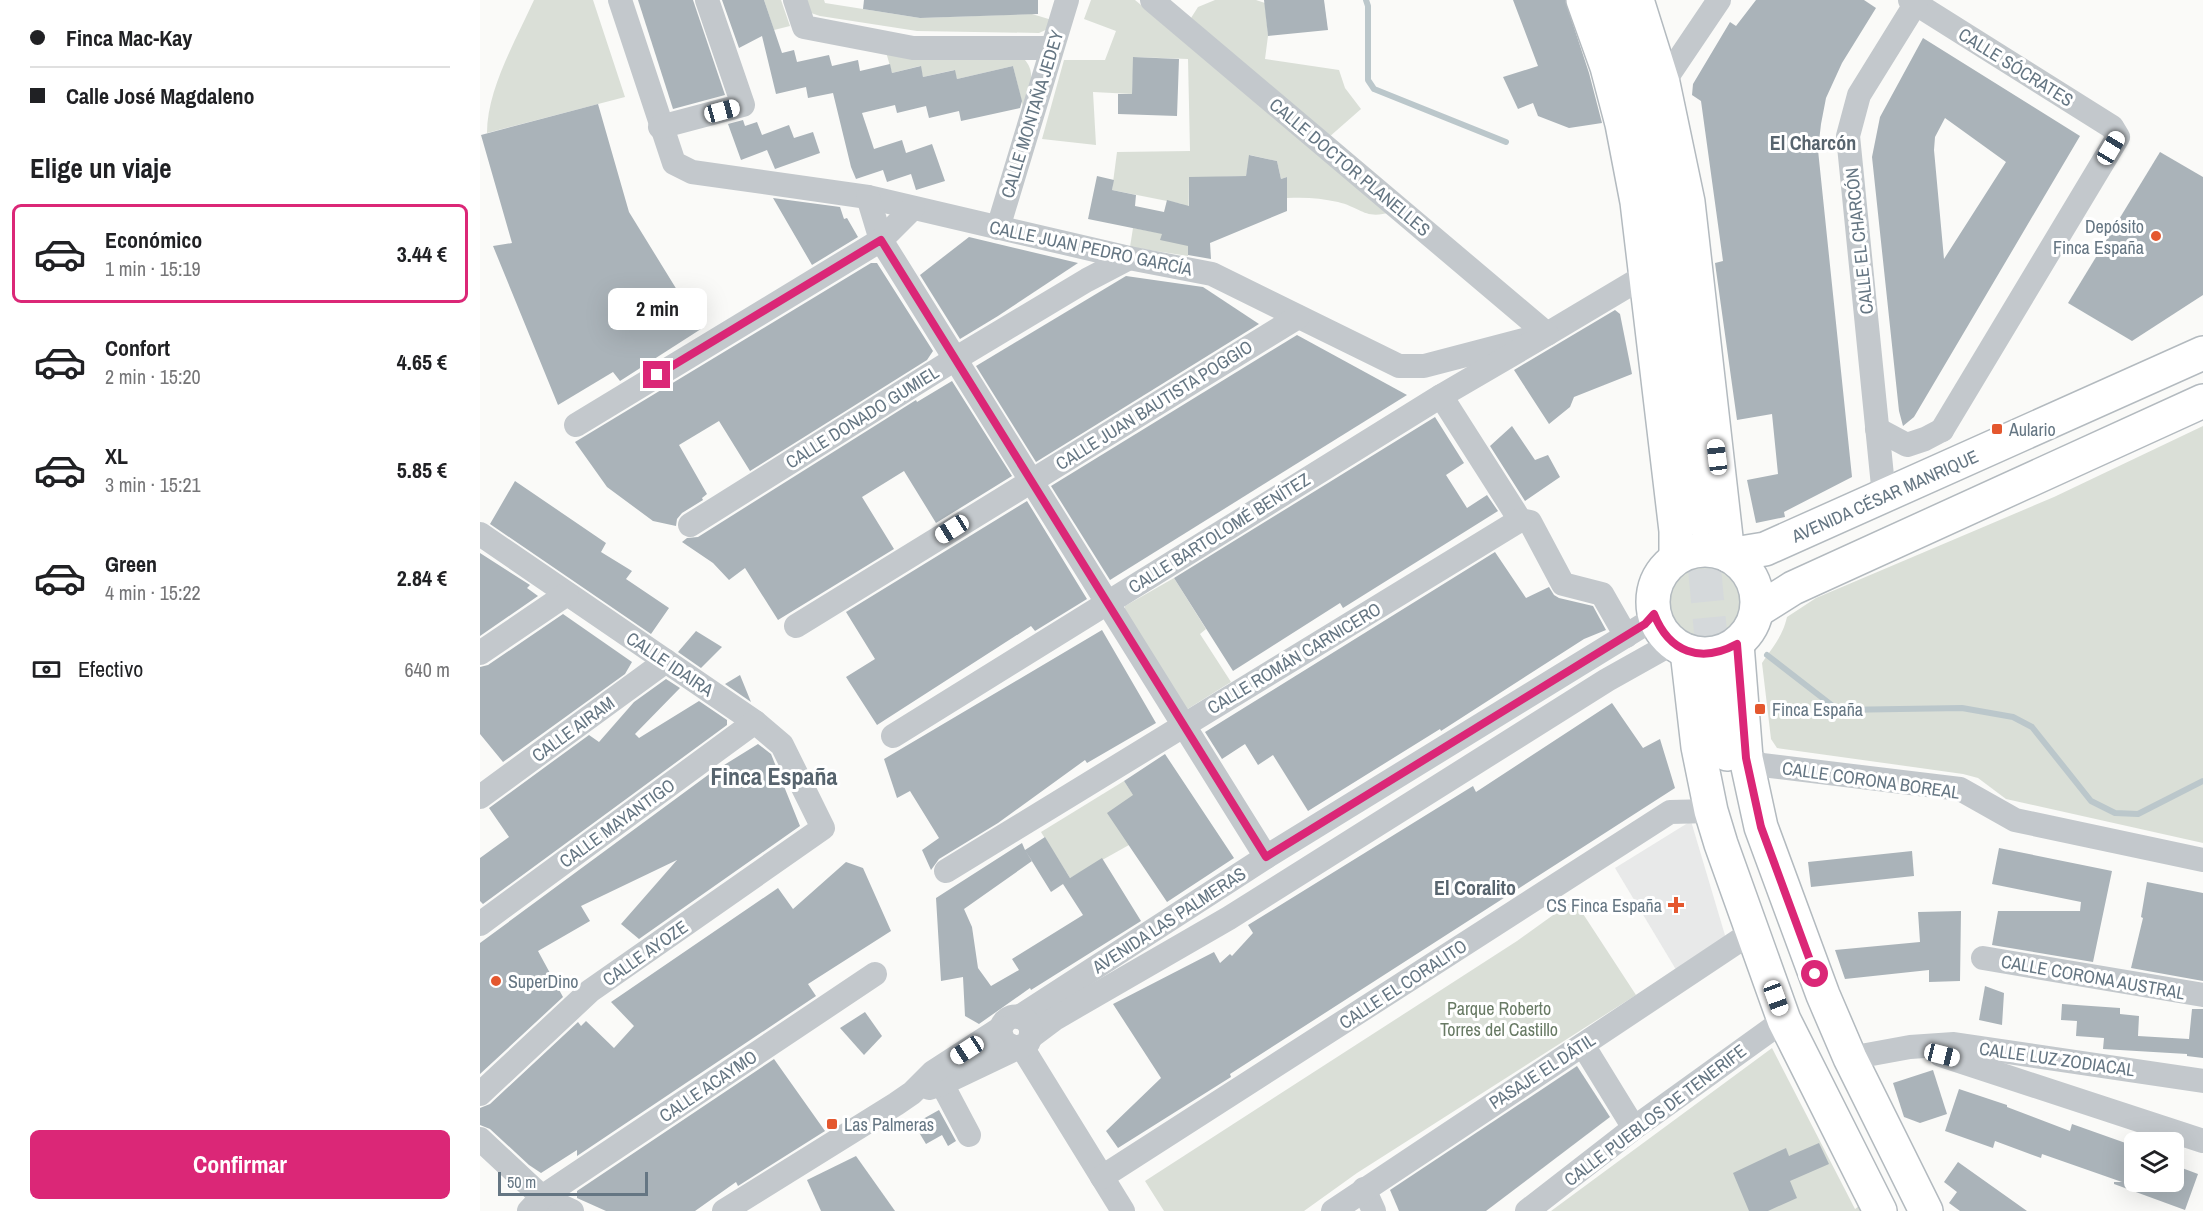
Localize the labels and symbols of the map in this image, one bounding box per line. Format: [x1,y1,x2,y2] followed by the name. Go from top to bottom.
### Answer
[1954,22,2078,112] street label: CALLE SÓCRATES
[995,27,1069,201] street label: CALLE MONTAÑA JEDEY
[1264,92,1436,242] street label: CALLE DOCTOR PLANELLES
[702,98,742,124] car
[2094,128,2128,168] car
[1770,129,1856,156] district label: El Charcón
[1839,167,1879,315] street label: CALLE EL CHARCÓN
[987,214,1195,282] street label: CALLE JUAN PEDRO GARCÍA
[2053,214,2144,260] place label: Depósito Finca España
[2149,229,2163,243] marker: Depósito Finca España
[608,288,706,330] callout: 2 min
[1051,334,1257,476] street label: CALLE JUAN BAUTISTA POGGIO
[781,360,943,474] street label: CALLE DONADO GUMIEL
[643,361,670,388] route end
[2008,417,2056,442] place label: Aulario
[1990,422,2004,436] marker: Aulario
[1706,438,1728,476] car
[1787,444,1982,549] street label: AVENIDA CÉSAR MANRIQUE
[1124,467,1314,599] street label: CALLE BARTOLOMÉ BENÍTEZ
[932,512,972,546] car
[1203,596,1385,720] street label: CALLE ROMÁN CARNICERO
[622,626,719,702] street label: CALLE IDAIRA
[526,690,620,768] street label: CALLE AIRAM
[1772,697,1863,722] place label: Finca España
[1753,702,1767,716] marker: Finca España
[1781,755,1961,805] street label: CALLE CORONA BOREAL
[711,760,837,792] district label: Finca España
[554,773,680,873] street label: CALLE MAYANTIGO
[1087,861,1251,980] street label: AVENIDA LAS PALMERAS
[1434,874,1516,901] district label: El Coralito
[1546,893,1662,918] place label: CS Finca España
[1667,896,1685,914] marker: CS Finca España
[597,914,693,992] street label: CALLE AYOZE
[1334,933,1472,1035] street label: CALLE EL CORALITO
[1999,949,2187,1005] street label: CALLE CORONA AUSTRAL
[1801,960,1828,987] route start
[508,969,579,994] place label: SuperDino
[489,974,503,988] marker: SuperDino
[1761,978,1791,1018] car
[1440,996,1558,1042] park label: Parque Roberto Torres del Castillo
[1484,1027,1600,1115] street label: PASAJE EL DÁTIL
[947,1033,987,1067] car
[1978,1036,2136,1082] street label: CALLE LUZ ZODIACAL
[1559,1038,1751,1192] street label: CALLE PUEBLOS DE TENERIFE
[1922,1042,1962,1068] car
[654,1044,762,1128] street label: CALLE ACAYMO
[844,1112,934,1137] place label: Las Palmeras
[825,1117,839,1131] marker: Las Palmeras
[498,1169,648,1196] scale bar

